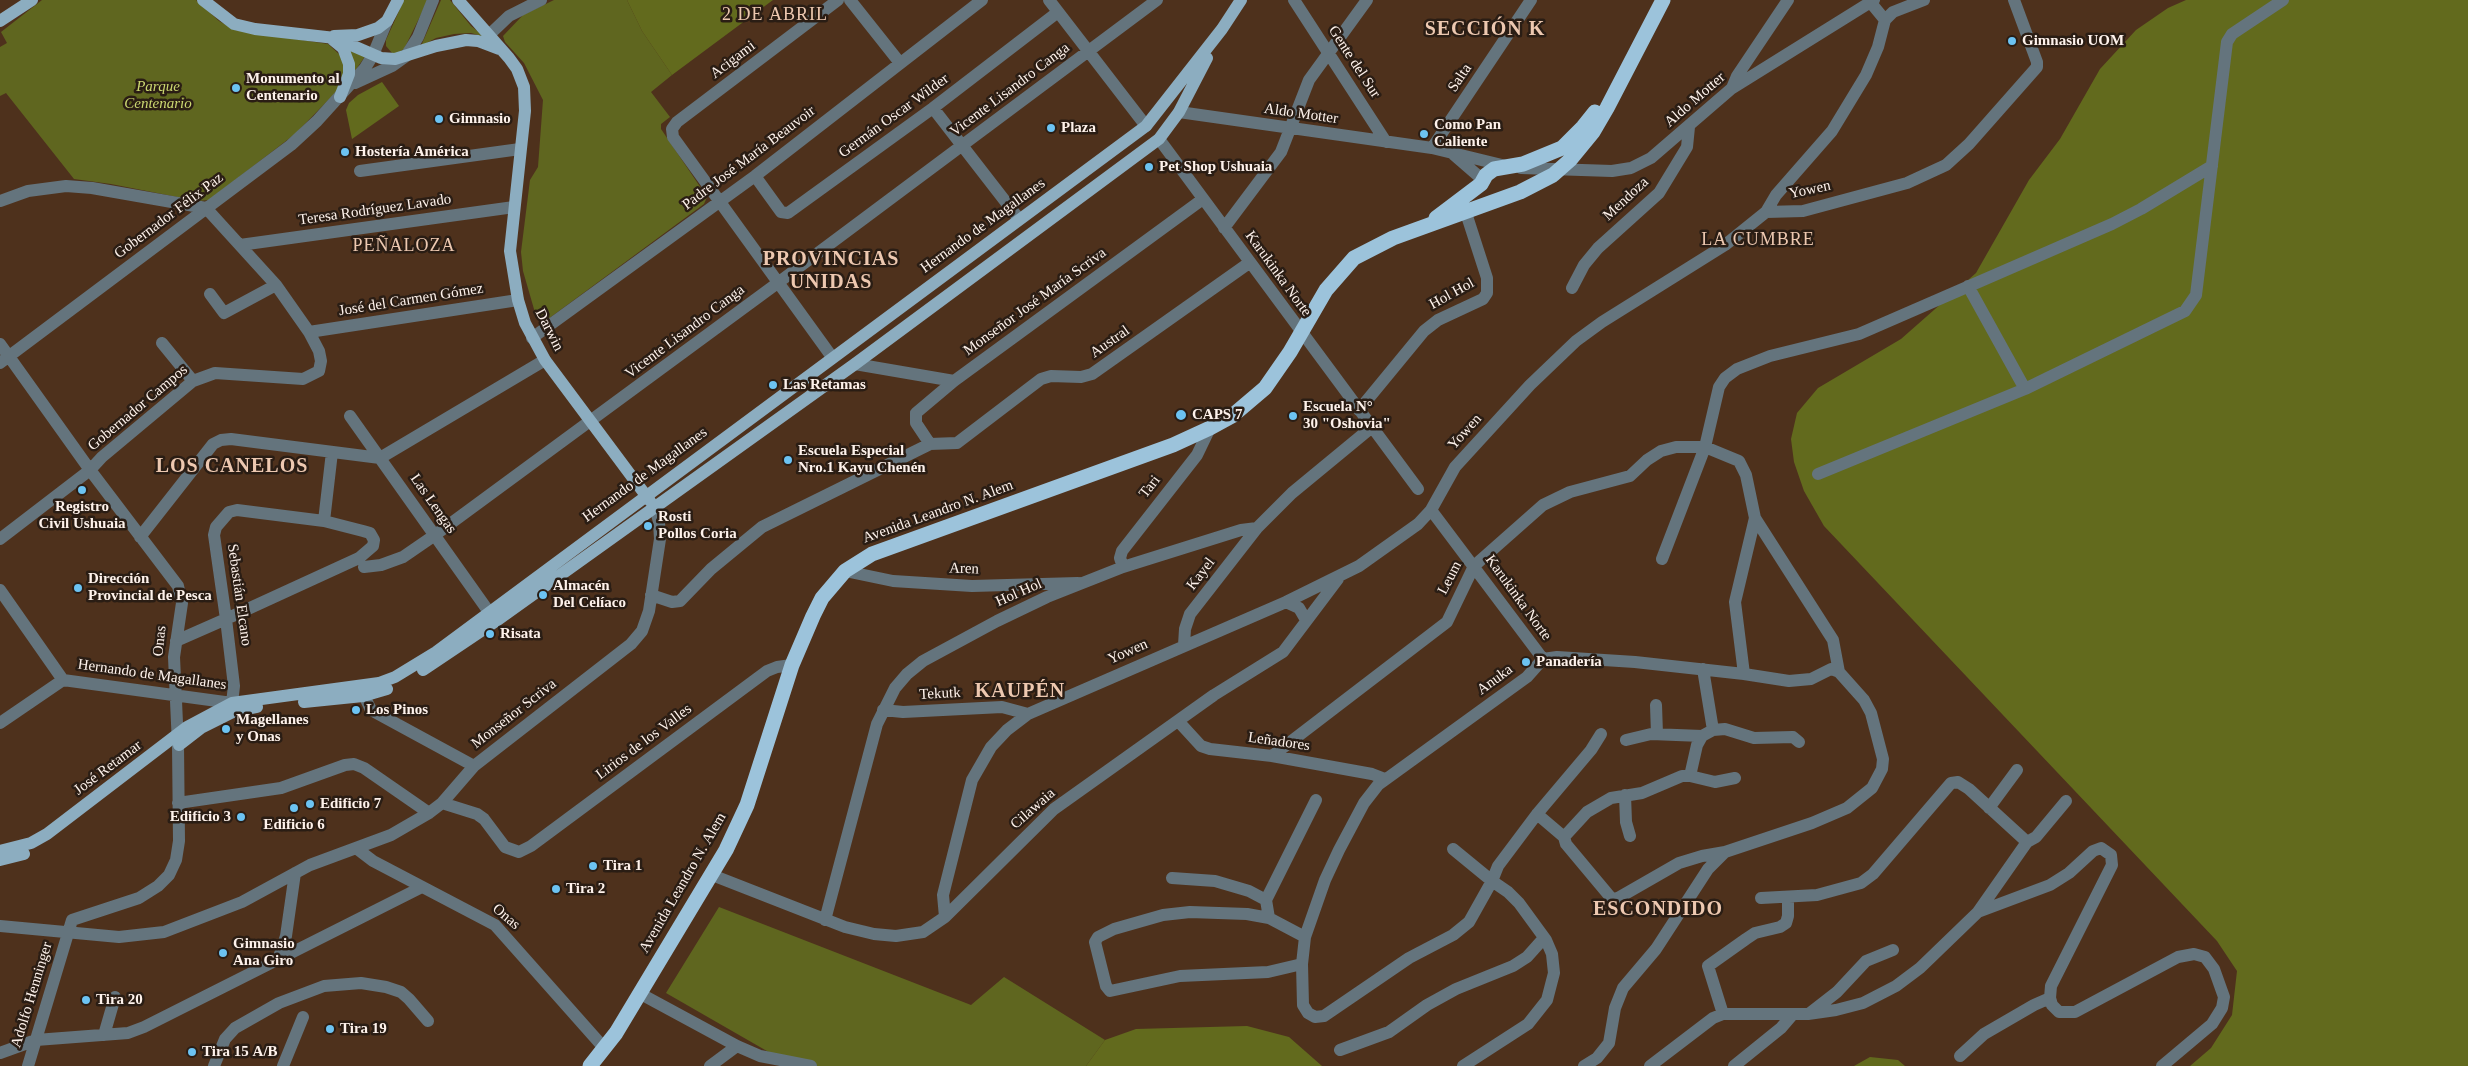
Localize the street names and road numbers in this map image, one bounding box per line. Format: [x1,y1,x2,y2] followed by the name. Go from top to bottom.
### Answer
[1324,23,1384,101] street label: Gente del Sur
[707,37,759,83] street label: Acigami
[947,39,1073,141] street label: Vicente Lisandro Canga
[1444,61,1476,95] street label: Salta
[1661,69,1729,131] street label: Aldo Motter
[835,70,953,162] street label: Germán Oscar Wilder
[1263,100,1339,128] street label: Aldo Motter
[679,102,819,214] street label: Padre José María Beauvoir
[111,169,227,263] street label: Gobernador Félix Paz
[1599,173,1653,225] street label: Mendoza
[917,175,1049,277] street label: Hernando de Magallanes
[1788,177,1832,203] street label: Yowen
[298,190,452,230] street label: Teresa Rodríguez Lavado
[1241,228,1315,320] street label: Karukinka Norte
[960,244,1110,360] street label: Monseñor José María Scriva
[1426,274,1478,314] street label: Hol Hol
[337,280,485,320] street label: José del Carmen Gómez
[622,281,748,383] street label: Vicente Lisandro Canga
[531,306,567,354] street label: Darwin
[1087,322,1133,362] street label: Austral
[85,361,191,455] street label: Gobernador Campos
[1444,410,1486,454] street label: Yowen
[579,424,711,526] street label: Hernando de Magallanes
[406,471,460,537] street label: Las Lengas
[1136,472,1164,502] street label: Tari
[860,476,1016,548] street label: Avenida Leandro N. Alem
[223,543,255,647] street label: Sebastián Elcano
[1481,552,1555,644] street label: Karukinka Norte
[1183,554,1219,594] street label: Kayel
[1434,558,1466,598] street label: Leum
[949,559,979,579] street label: Aren
[993,575,1045,611] street label: Hol Hol
[149,625,171,657] street label: Onas
[1105,635,1151,669] street label: Yowen
[77,656,227,694] street label: Hernando de Magallanes
[1474,661,1516,699] street label: Anuka
[468,675,560,753] street label: Monseñor Scriva
[919,684,961,704] street label: Tekutk
[593,700,695,784] street label: Lirios de los Valles
[1247,729,1311,755] street label: Leñadores
[70,737,146,799] street label: José Retamar
[1007,785,1059,833] street label: Cilawaia
[635,810,731,956] street label: Avenida Leandro N. Alem
[488,900,524,934] street label: Onas
[7,940,57,1050] street label: Adolfo Henninger

